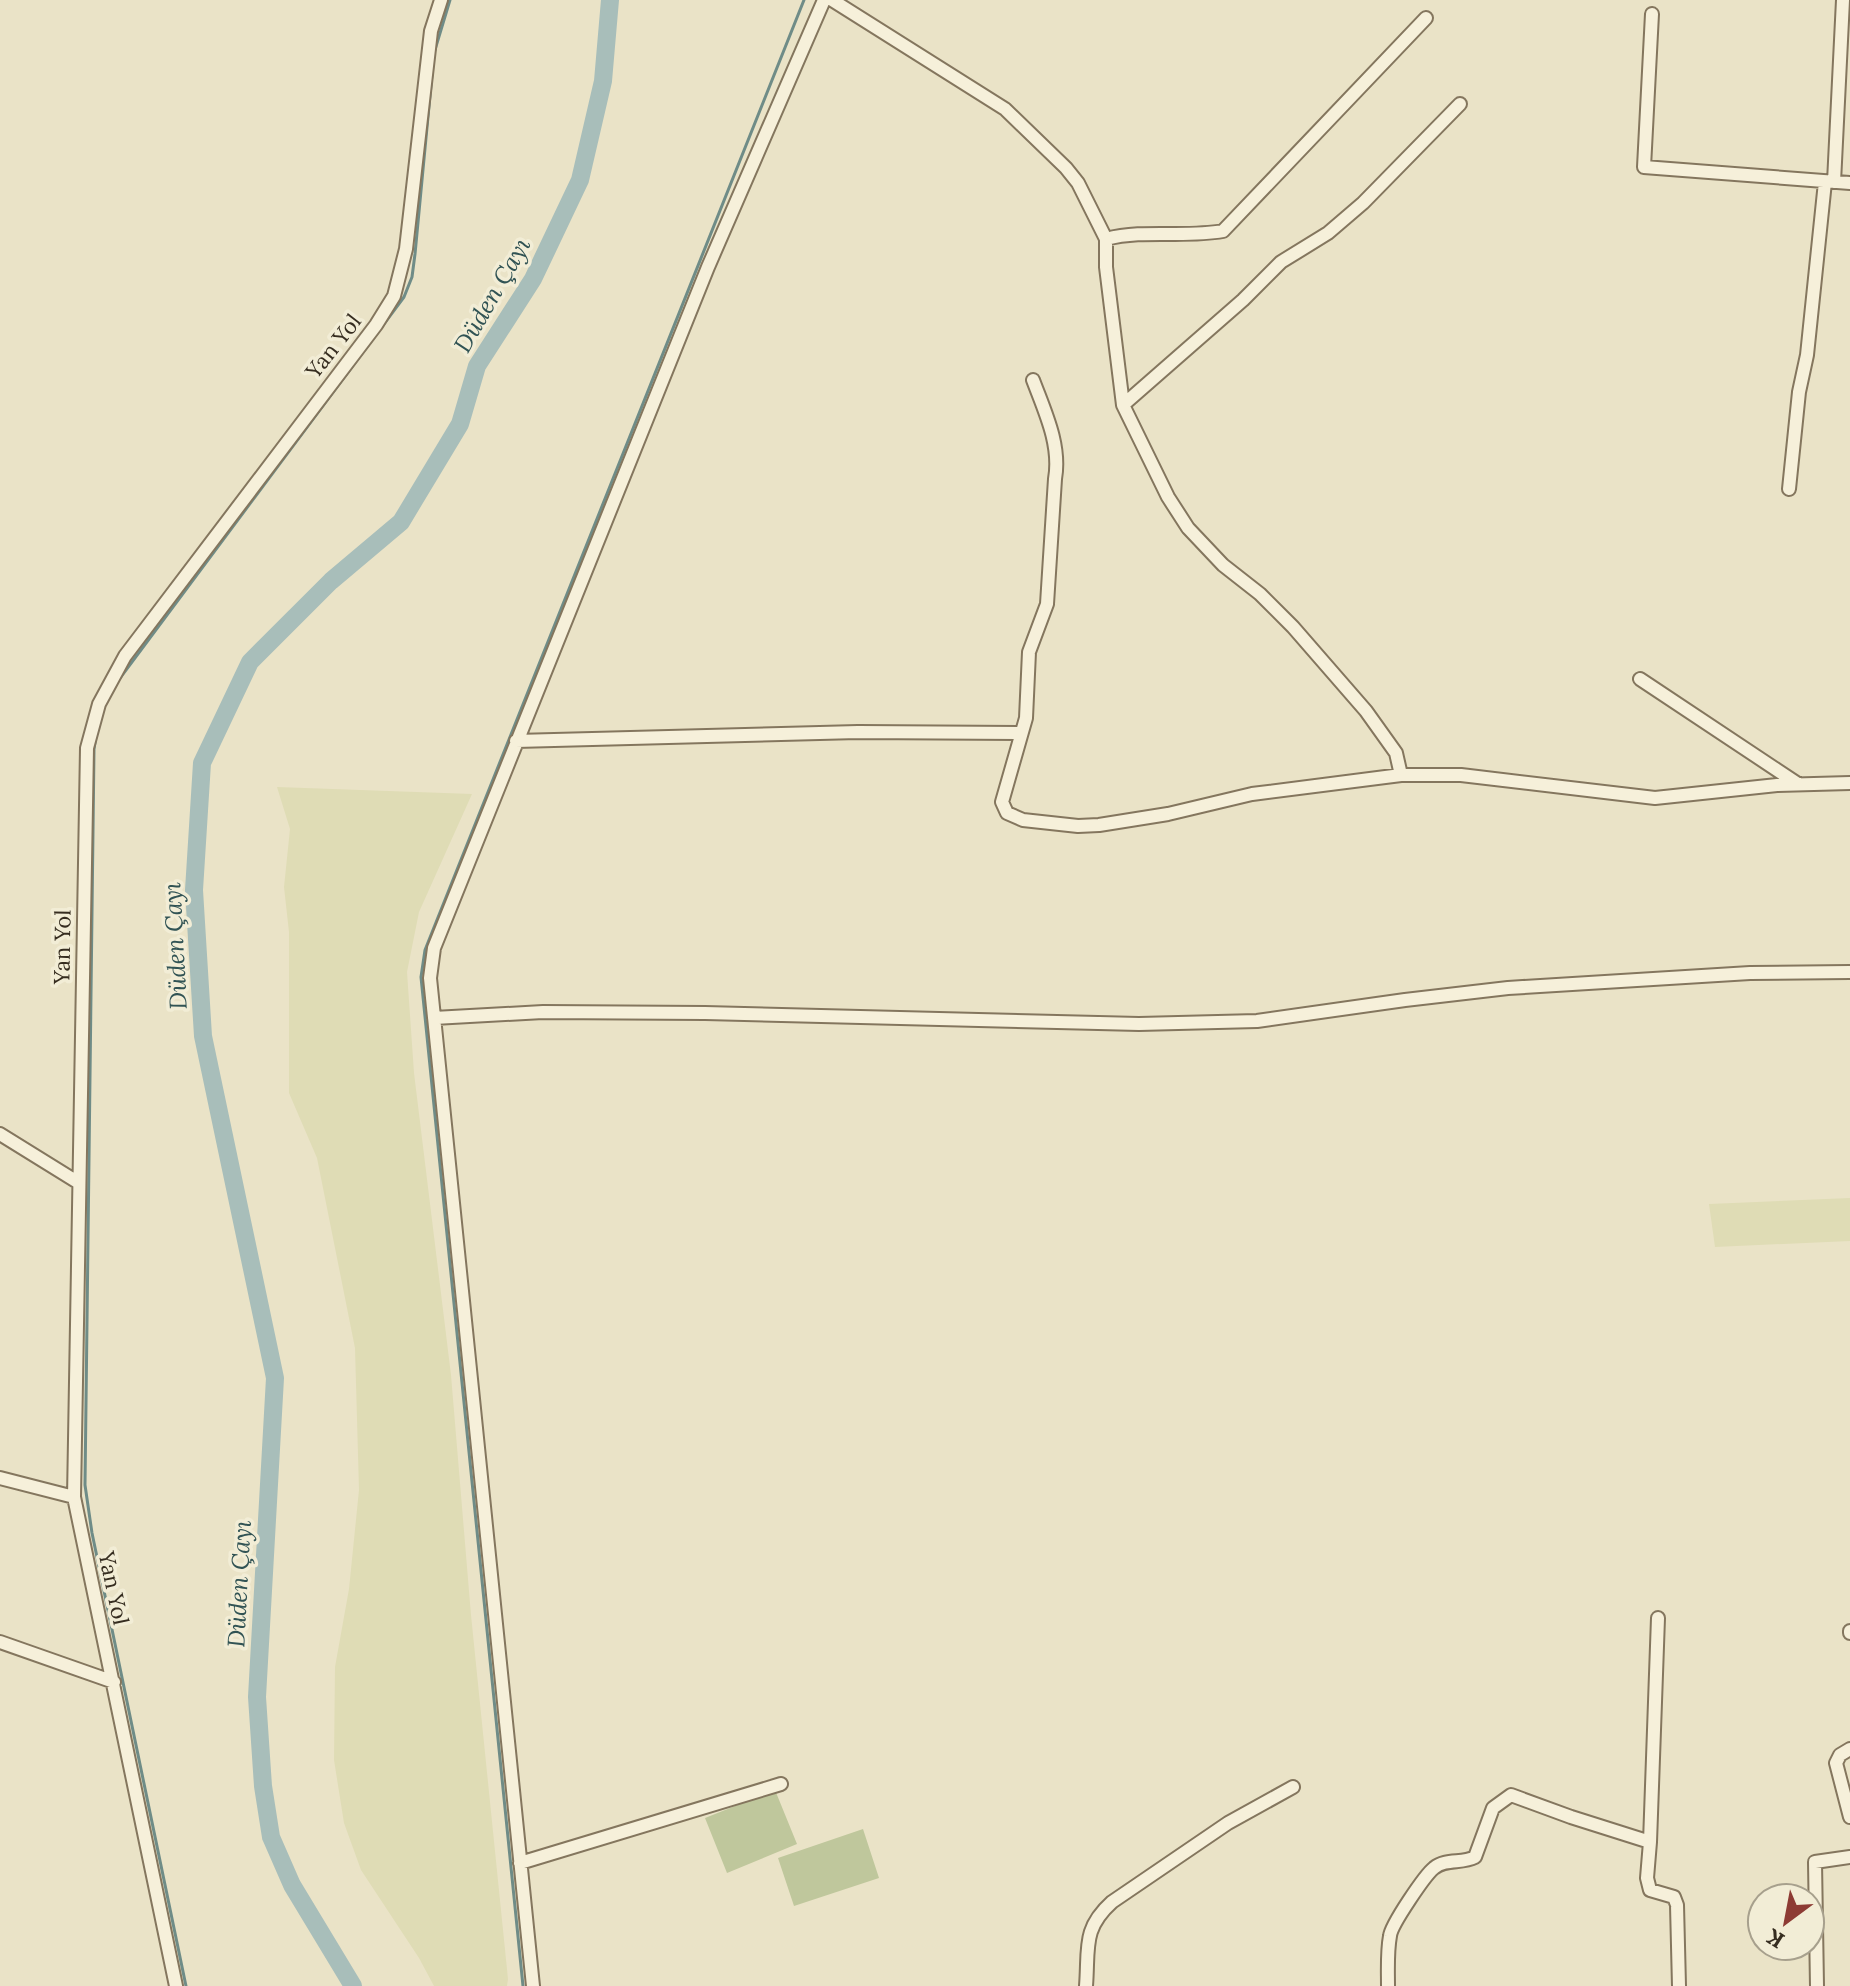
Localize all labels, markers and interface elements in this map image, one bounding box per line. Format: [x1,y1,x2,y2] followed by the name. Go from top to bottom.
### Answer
[447,232,537,358] water label: Düden Çayı
[298,308,367,385] street label: Yan Yol
[156,881,194,1010] water label: Düden Çayı
[47,909,77,986] street label: Yan Yol
[220,1519,258,1648] water label: Düden Çayı
[92,1548,135,1627] street label: Yan Yol
[1746,1882,1826,1962] north arrow
[1761,1923,1789,1955] text: K

